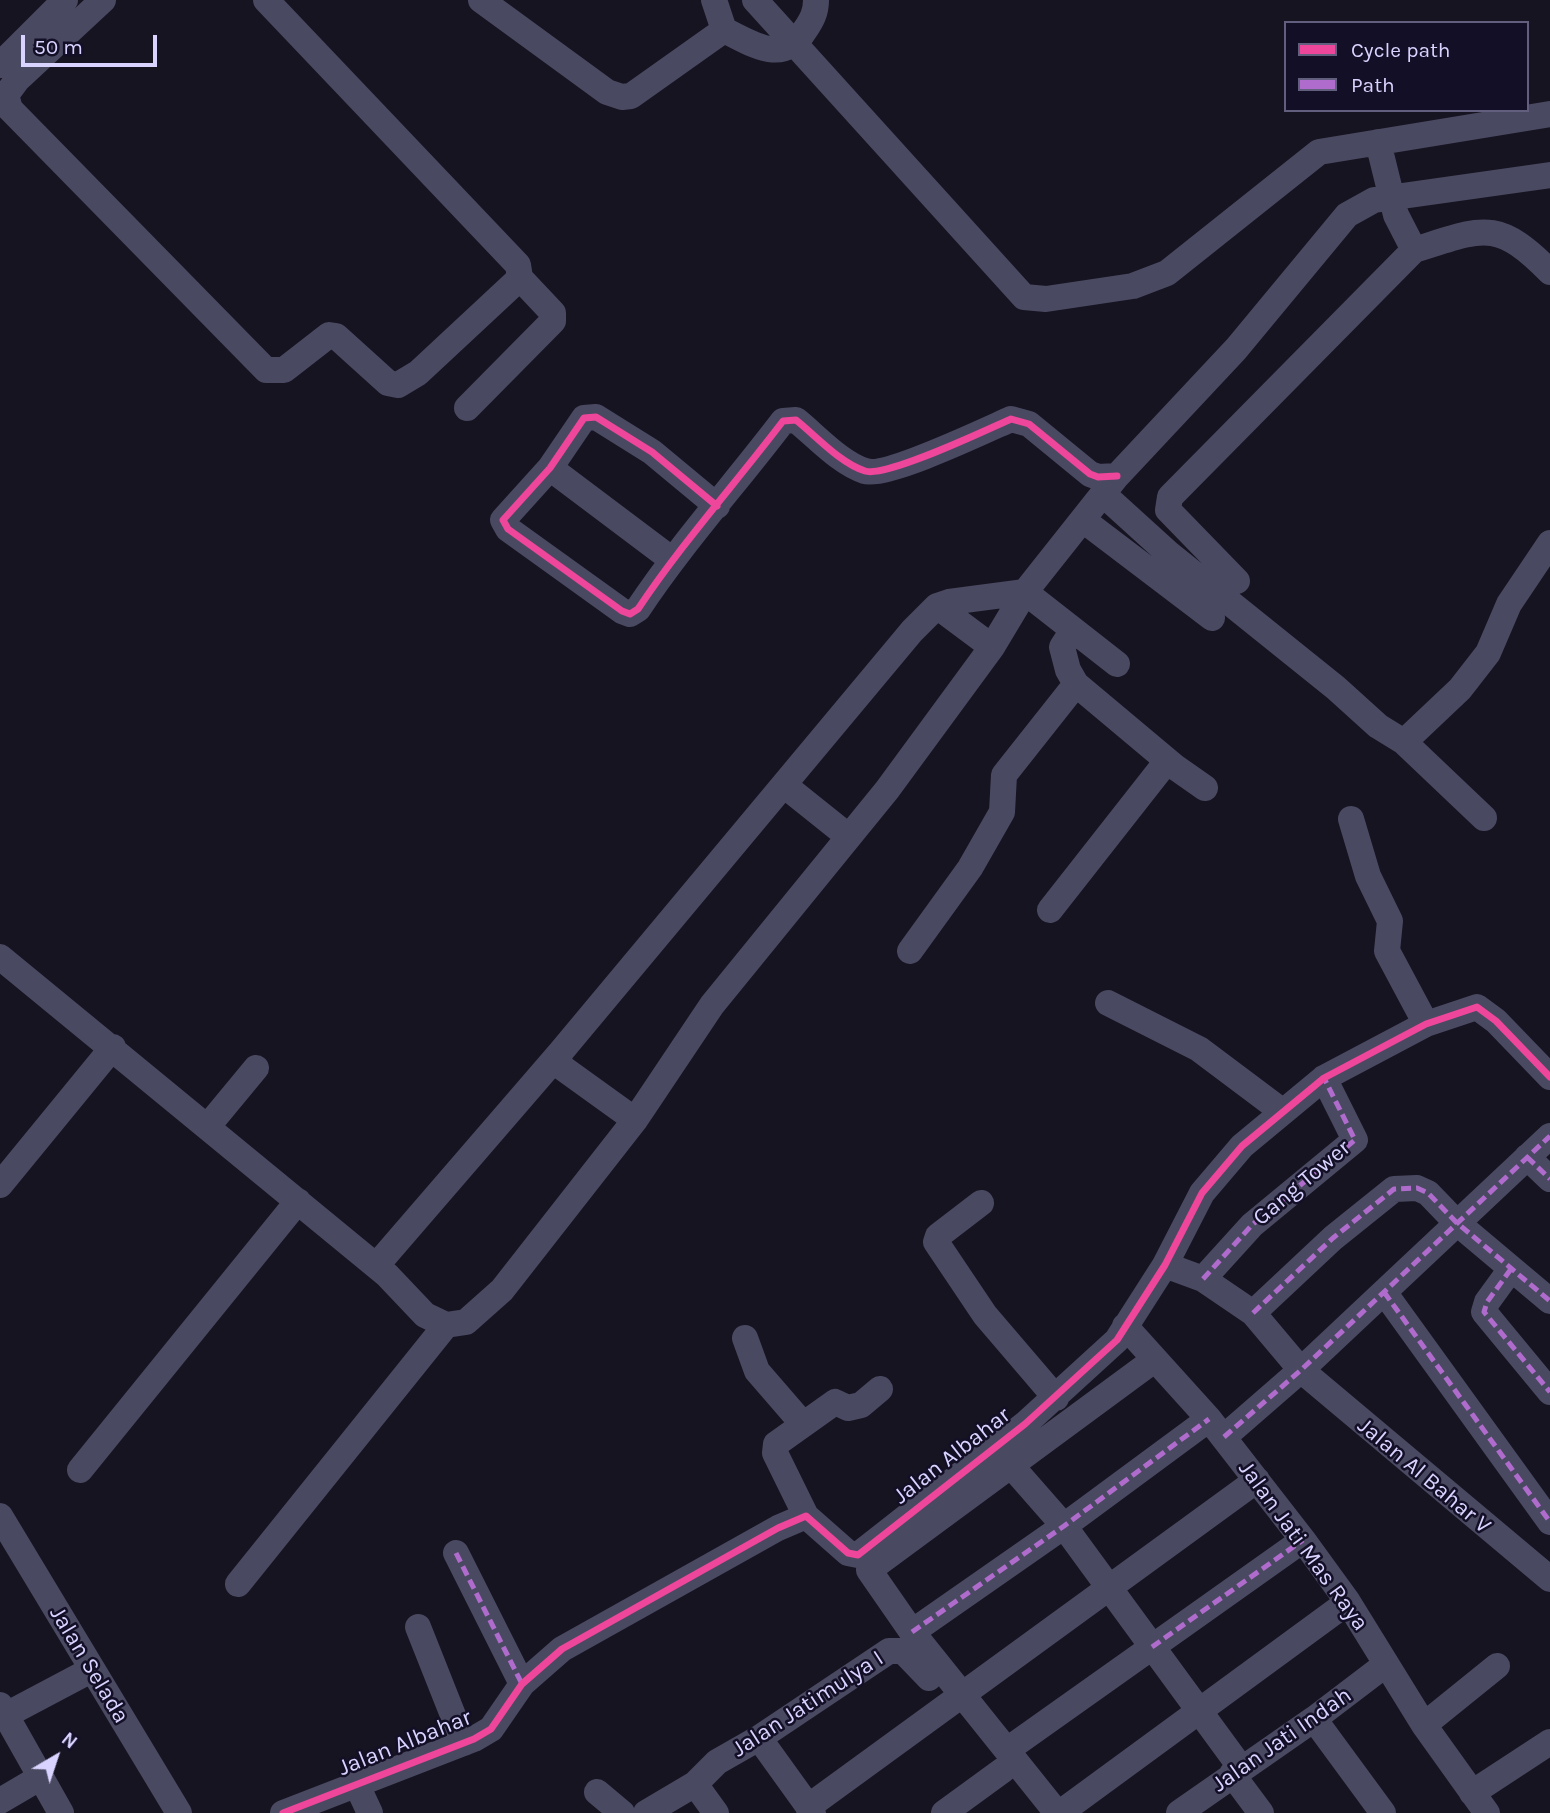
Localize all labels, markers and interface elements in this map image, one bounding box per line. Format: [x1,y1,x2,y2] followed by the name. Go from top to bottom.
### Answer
[24,21,161,65] scale bar
[1284,21,1529,112] legend
[34,35,83,59] text: 50 m
[1351,38,1451,62] text: Cycle path
[1351,73,1395,97] text: Path
[1248,1134,1356,1232] street label: Gang Tower
[888,1402,1016,1510] street label: Jalan Albahar
[1352,1412,1496,1540] street label: Jalan Al Bahar V
[1232,1456,1374,1636] street label: Jalan Jati Mas Raya
[43,1602,135,1728] street label: Jalan Selada
[727,1645,889,1763] street label: Jalan Jatimulya I
[1207,1682,1357,1798] street label: Jalan Jati Indah
[334,1704,476,1782] street label: Jalan Albahar
[21,1722,91,1792] north arrow
[57,1728,81,1754] text: N

